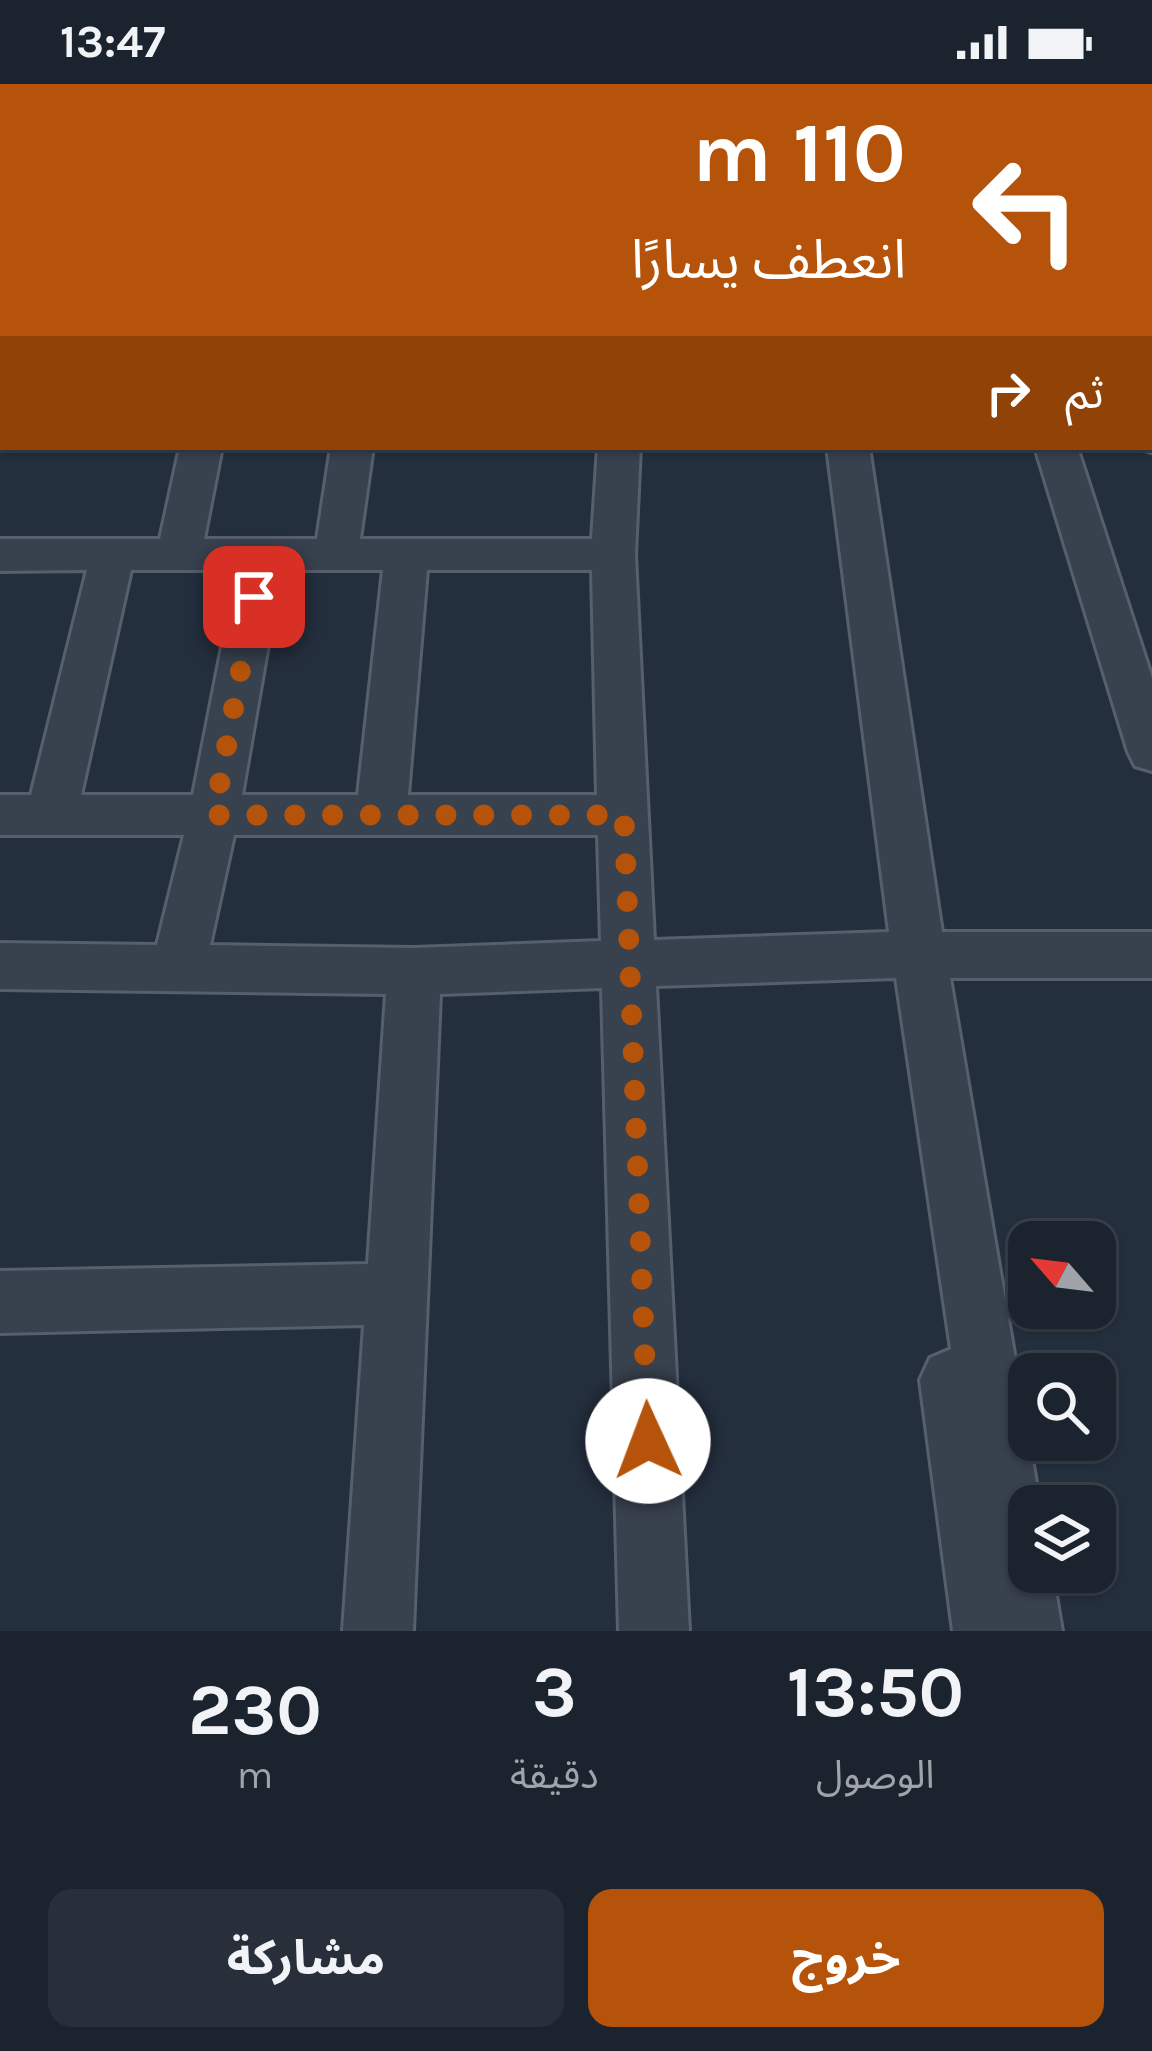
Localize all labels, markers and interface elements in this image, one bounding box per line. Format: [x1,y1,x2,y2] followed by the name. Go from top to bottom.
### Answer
[60,16,165,68] text: 13:47
[692,104,906,202] text: 110 m
[948,132,1104,288] icon: left
[631,228,906,292] text: انعطف يسارًا
[975,360,1041,426] icon: right
[1065,367,1104,419] text: ثم
[203,546,305,648] pin
[221,564,287,630] icon: arrive
[1008,1221,1116,1329] north arrow
[1008,1221,1116,1593] map controls
[1008,1353,1116,1461] button: search
[585,1378,711,1504] position arrow
[1008,1485,1116,1593] button: layers
[532,1650,577,1734] text: 3
[787,1650,964,1734] text: 13:50
[188,1668,322,1752] text: 230
[237,1752,273,1798] text: m
[510,1752,599,1798] text: دقيقة
[816,1752,935,1798] text: الوصول
[48,1889,564,2027] button: مشاركة
[588,1889,1104,2027] button: خروج

